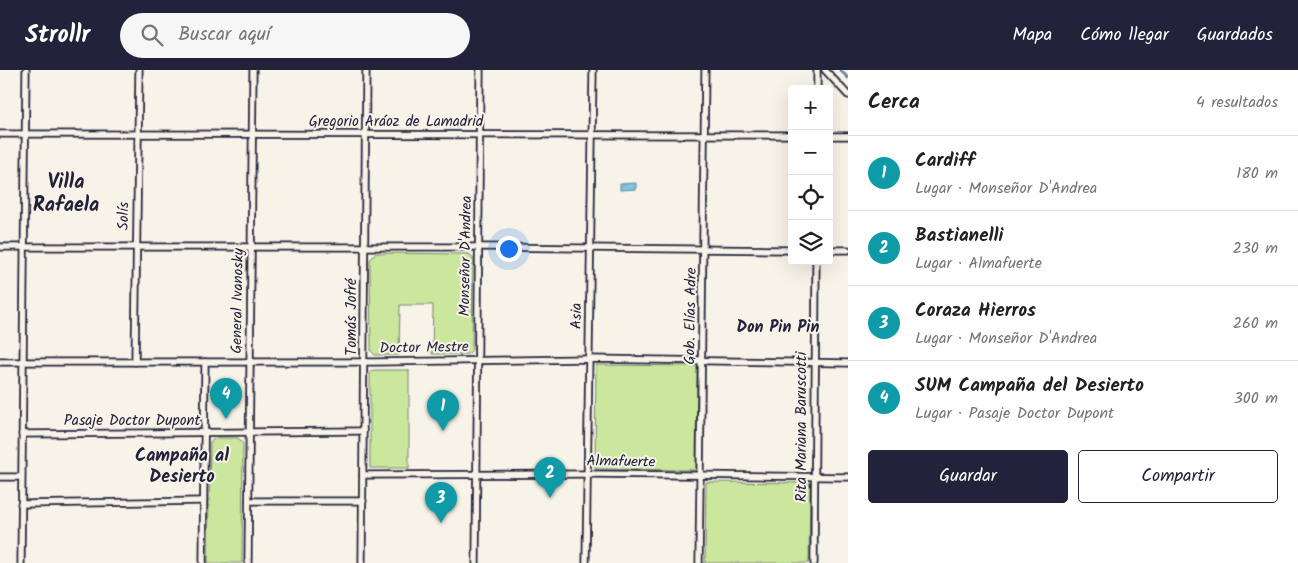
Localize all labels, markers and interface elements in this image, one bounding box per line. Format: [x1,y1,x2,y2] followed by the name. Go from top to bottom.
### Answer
[120,13,470,58] search box
[25,16,90,55] text: Strollr
[178,20,270,50] text: Buscar aquí
[138,21,166,49] icon: search
[1013,21,1052,50] text: Mapa
[1080,21,1169,50] text: Cómo llegar
[1197,21,1273,50] text: Guardados
[788,85,833,265] map controls
[788,85,833,130] button: +
[868,86,920,119] text: Cerca
[1196,90,1278,115] text: 4 resultados
[309,110,484,134] street label: Gregorio Aráoz de Lamadrid
[788,130,833,175] button: −
[915,146,975,176] text: Cardiff
[882,161,886,186] text: 1
[1236,161,1278,186] text: 180 m
[33,167,99,222] district label: Villa Rafaela
[788,175,833,220] button: locate
[915,176,1097,201] text: Lugar · Monseñor D'Andrea
[453,195,479,317] street label: Monseñor D'Andrea
[112,201,136,230] street label: Solís
[788,220,833,265] button: layers
[915,221,1003,251] text: Bastianelli
[496,236,522,262] your location
[879,236,889,261] text: 2
[1232,236,1278,261] text: 230 m
[225,247,251,354] street label: General Ivanosky
[915,251,1042,276] text: Lugar · Almafuerte
[678,267,704,365] street label: Gob. Elías Adre
[340,277,364,356] street label: Tomás Jofré
[915,296,1036,326] text: Coraza Hierros
[565,303,589,329] street label: Asia
[880,311,888,336] text: 3
[1233,311,1278,336] text: 260 m
[737,315,820,340] district label: Don Pin Pin
[915,326,1097,351] text: Lugar · Monseñor D'Andrea
[379,335,469,361] street label: Doctor Mestre
[790,350,814,502] street label: Rita Mariana Baruscotti
[915,371,1144,401] text: SUM Campaña del Desierto
[210,378,242,419] pin: 4
[880,386,888,411] text: 4
[1234,386,1278,411] text: 300 m
[427,390,459,431] pin: 1
[915,401,1114,426] text: Lugar · Pasaje Doctor Dupont
[64,409,200,433] street label: Pasaje Doctor Dupont
[135,442,229,492] district label: Campaña al Desierto
[586,449,656,475] street label: Almafuerte
[868,450,1068,503] button: Guardar
[1078,450,1278,503] button: Compartir
[534,457,566,498] pin: 2
[425,482,457,523] pin: 3

